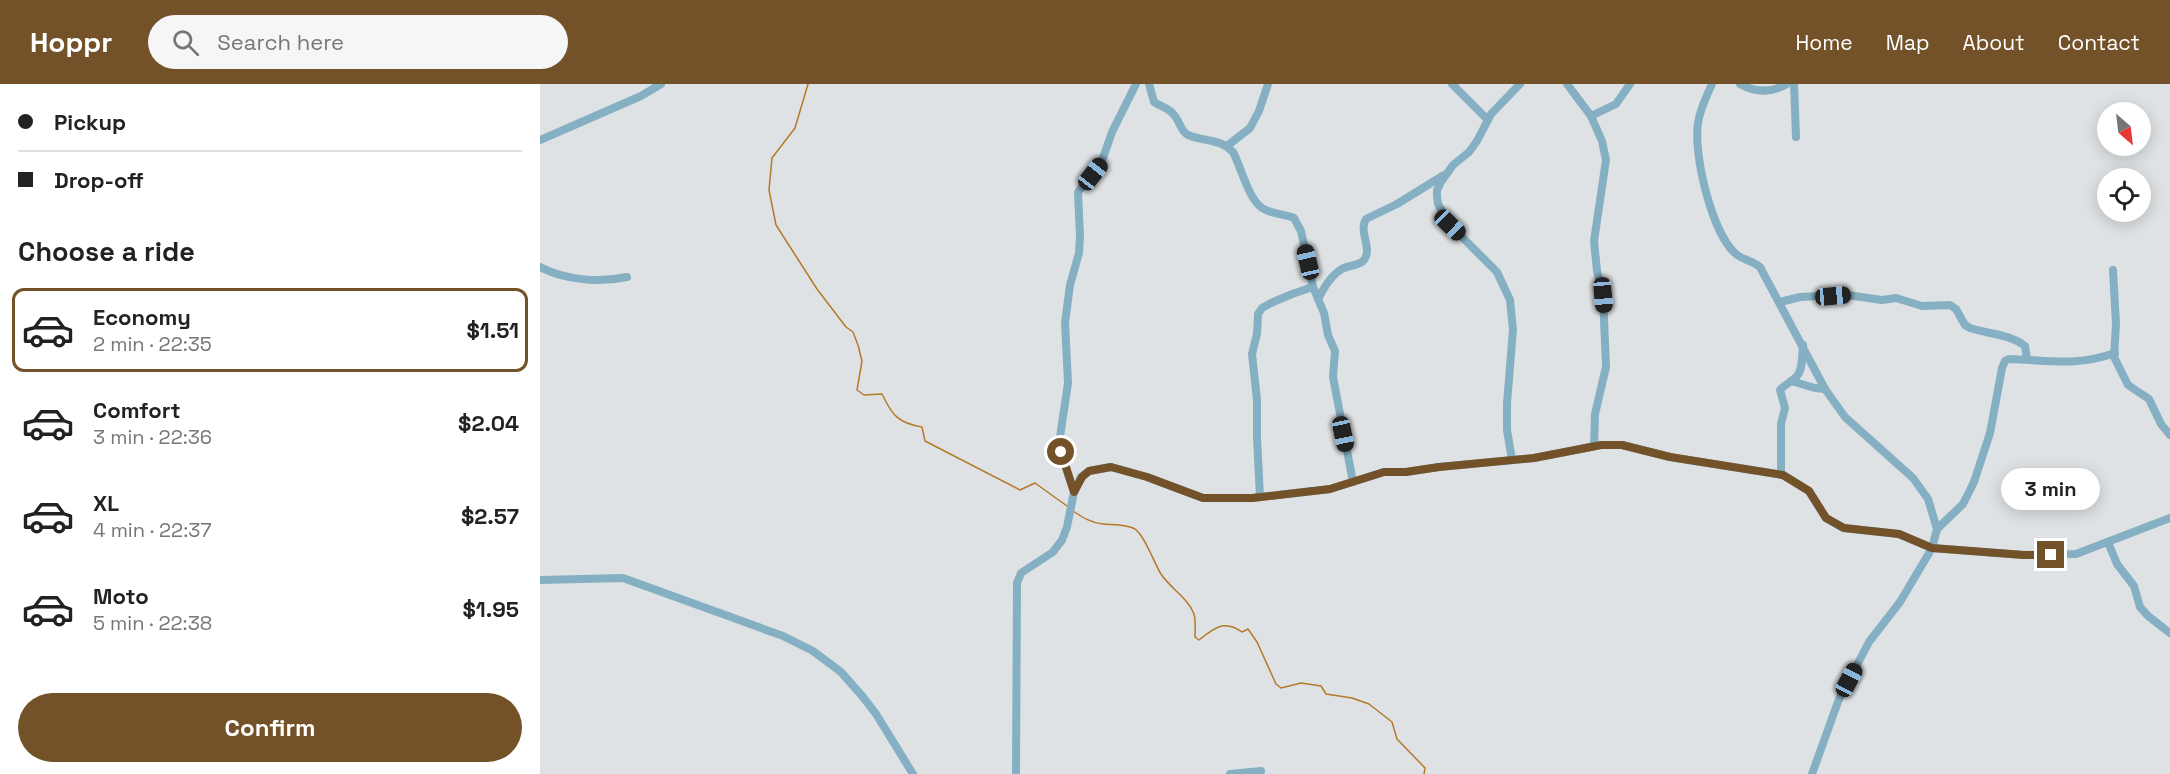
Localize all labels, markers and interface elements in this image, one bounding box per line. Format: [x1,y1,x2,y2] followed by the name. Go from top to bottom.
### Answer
[148,15,568,69] search box
[30,24,112,60] text: Hoppr
[169,26,202,59] icon: search
[217,28,344,56] text: Search here
[1795,29,1853,56] text: Home
[1886,29,1930,56] text: Map
[1963,29,2025,56] text: About
[2058,29,2140,56] text: Contact
[2097,102,2151,156] north arrow
[2097,102,2151,222] map controls
[54,108,126,136] text: Pickup
[1075,154,1111,194] car
[54,166,144,194] text: Drop-off
[2097,168,2151,222] button: locate
[1431,206,1469,244] car
[18,234,195,269] text: Choose a ride
[1295,242,1321,282] car
[1592,276,1614,314] car
[1814,285,1852,307] car
[21,303,75,357] icon: car
[93,303,191,331] text: Economy
[466,316,519,344] text: $1.51
[93,331,212,357] text: 2 min · 22:35
[21,396,75,450] icon: car
[93,396,181,424] text: Comfort
[458,409,519,437] text: $2.04
[1330,415,1356,453] car
[93,424,212,450] text: 3 min · 22:36
[1047,438,1074,465] route start
[2002,468,2101,510] callout: 3 min
[2025,476,2076,502] text: 3 min
[21,489,75,543] icon: car
[93,489,119,517] text: XL
[461,502,519,530] text: $2.57
[93,517,212,543] text: 4 min · 22:37
[2037,541,2064,568] route end
[21,582,75,636] icon: car
[93,582,149,610] text: Moto
[462,595,519,623] text: $1.95
[93,610,212,636] text: 5 min · 22:38
[1833,660,1865,700] car
[18,693,522,762] button: Confirm

